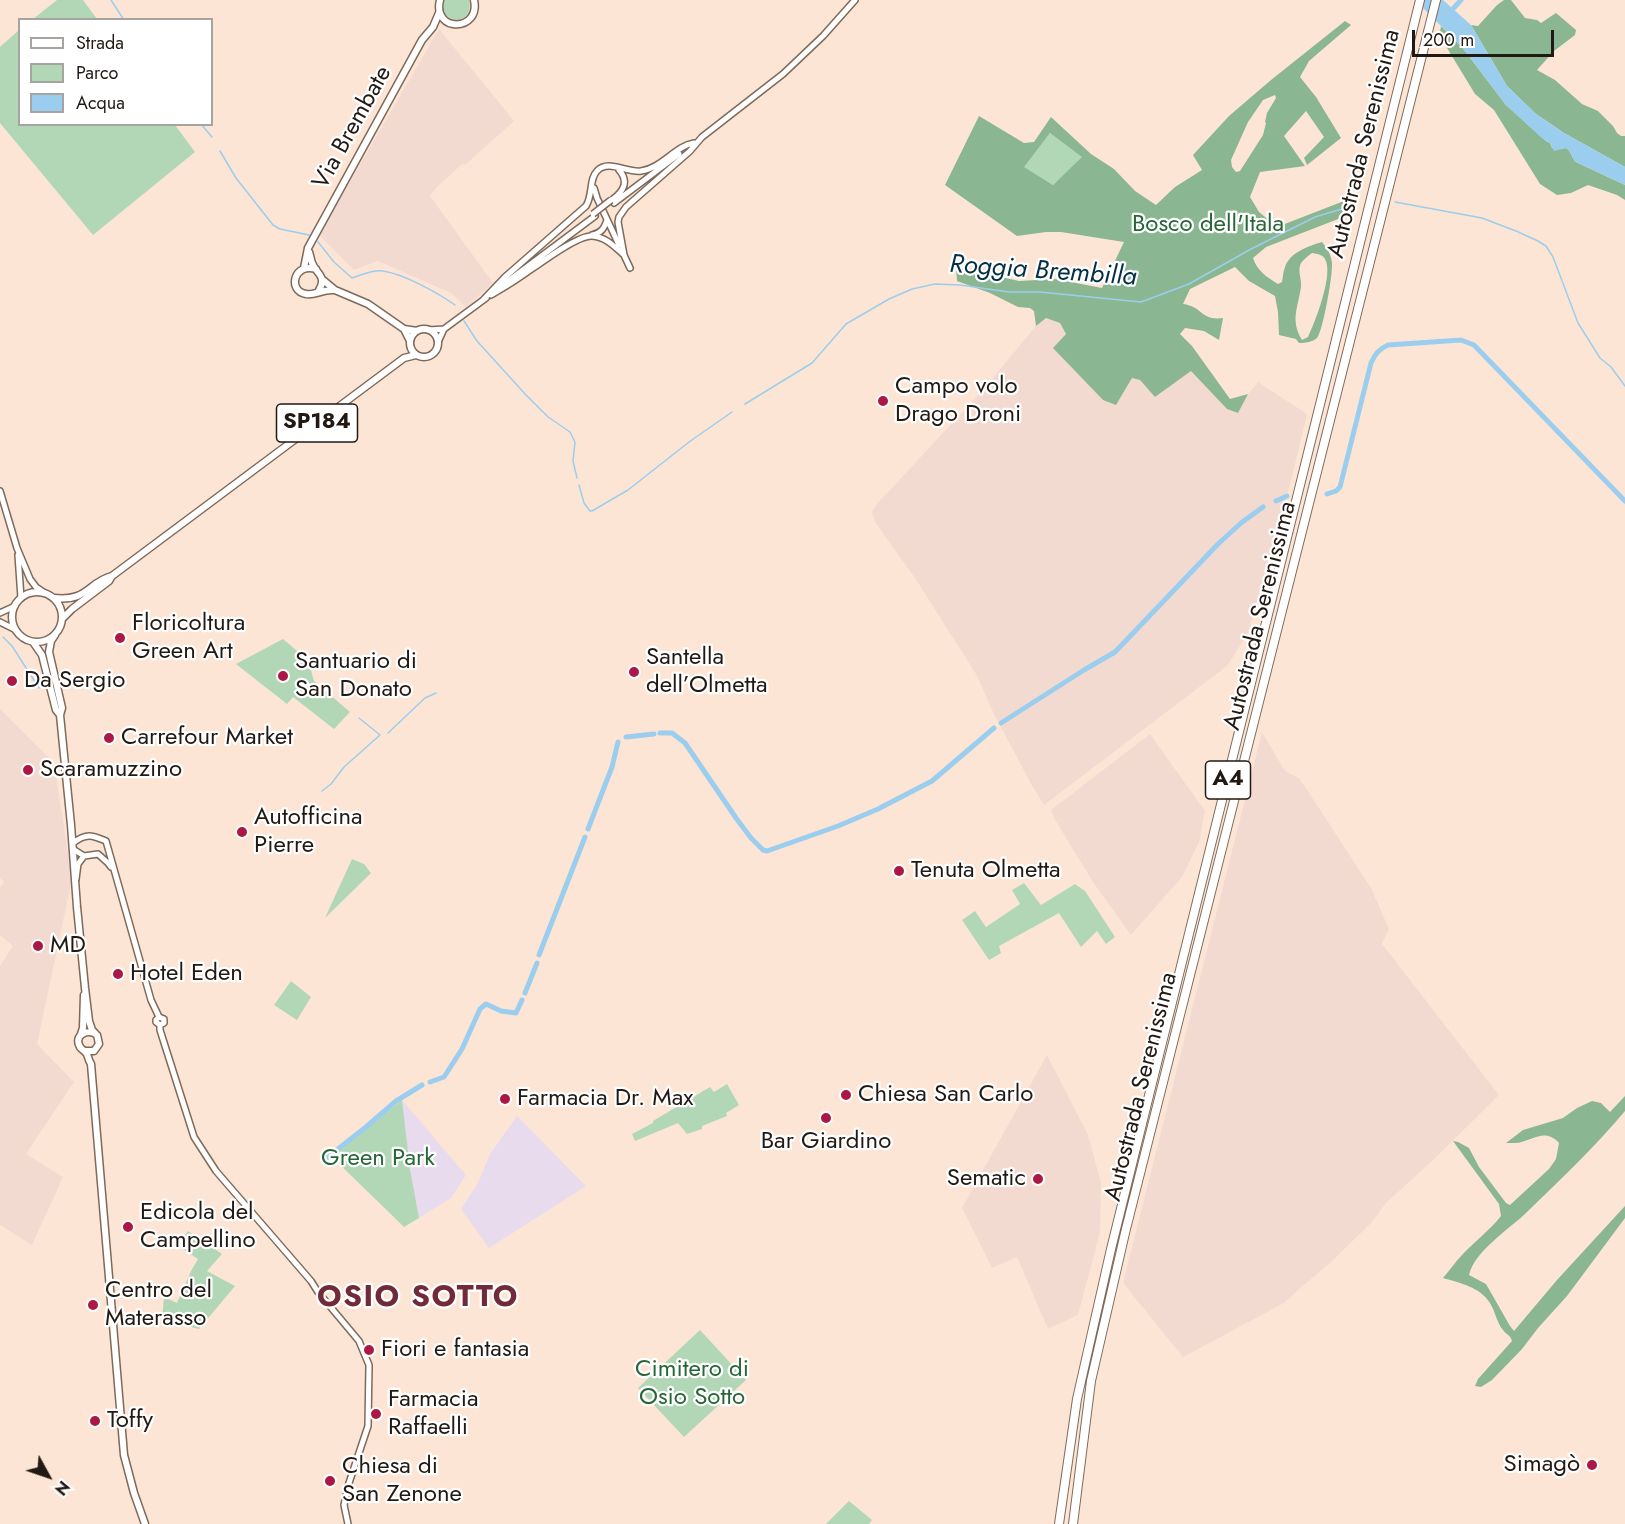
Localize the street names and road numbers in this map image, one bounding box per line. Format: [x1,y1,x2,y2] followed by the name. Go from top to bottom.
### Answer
[1323,27,1407,261] street label: Autostrada Serenissima
[307,61,399,195] street label: Via Brembate
[276,404,358,442] road number: SP184
[1219,499,1303,733] street label: Autostrada Serenissima
[1206,761,1250,799] road number: A4
[1100,970,1184,1204] street label: Autostrada Serenissima

